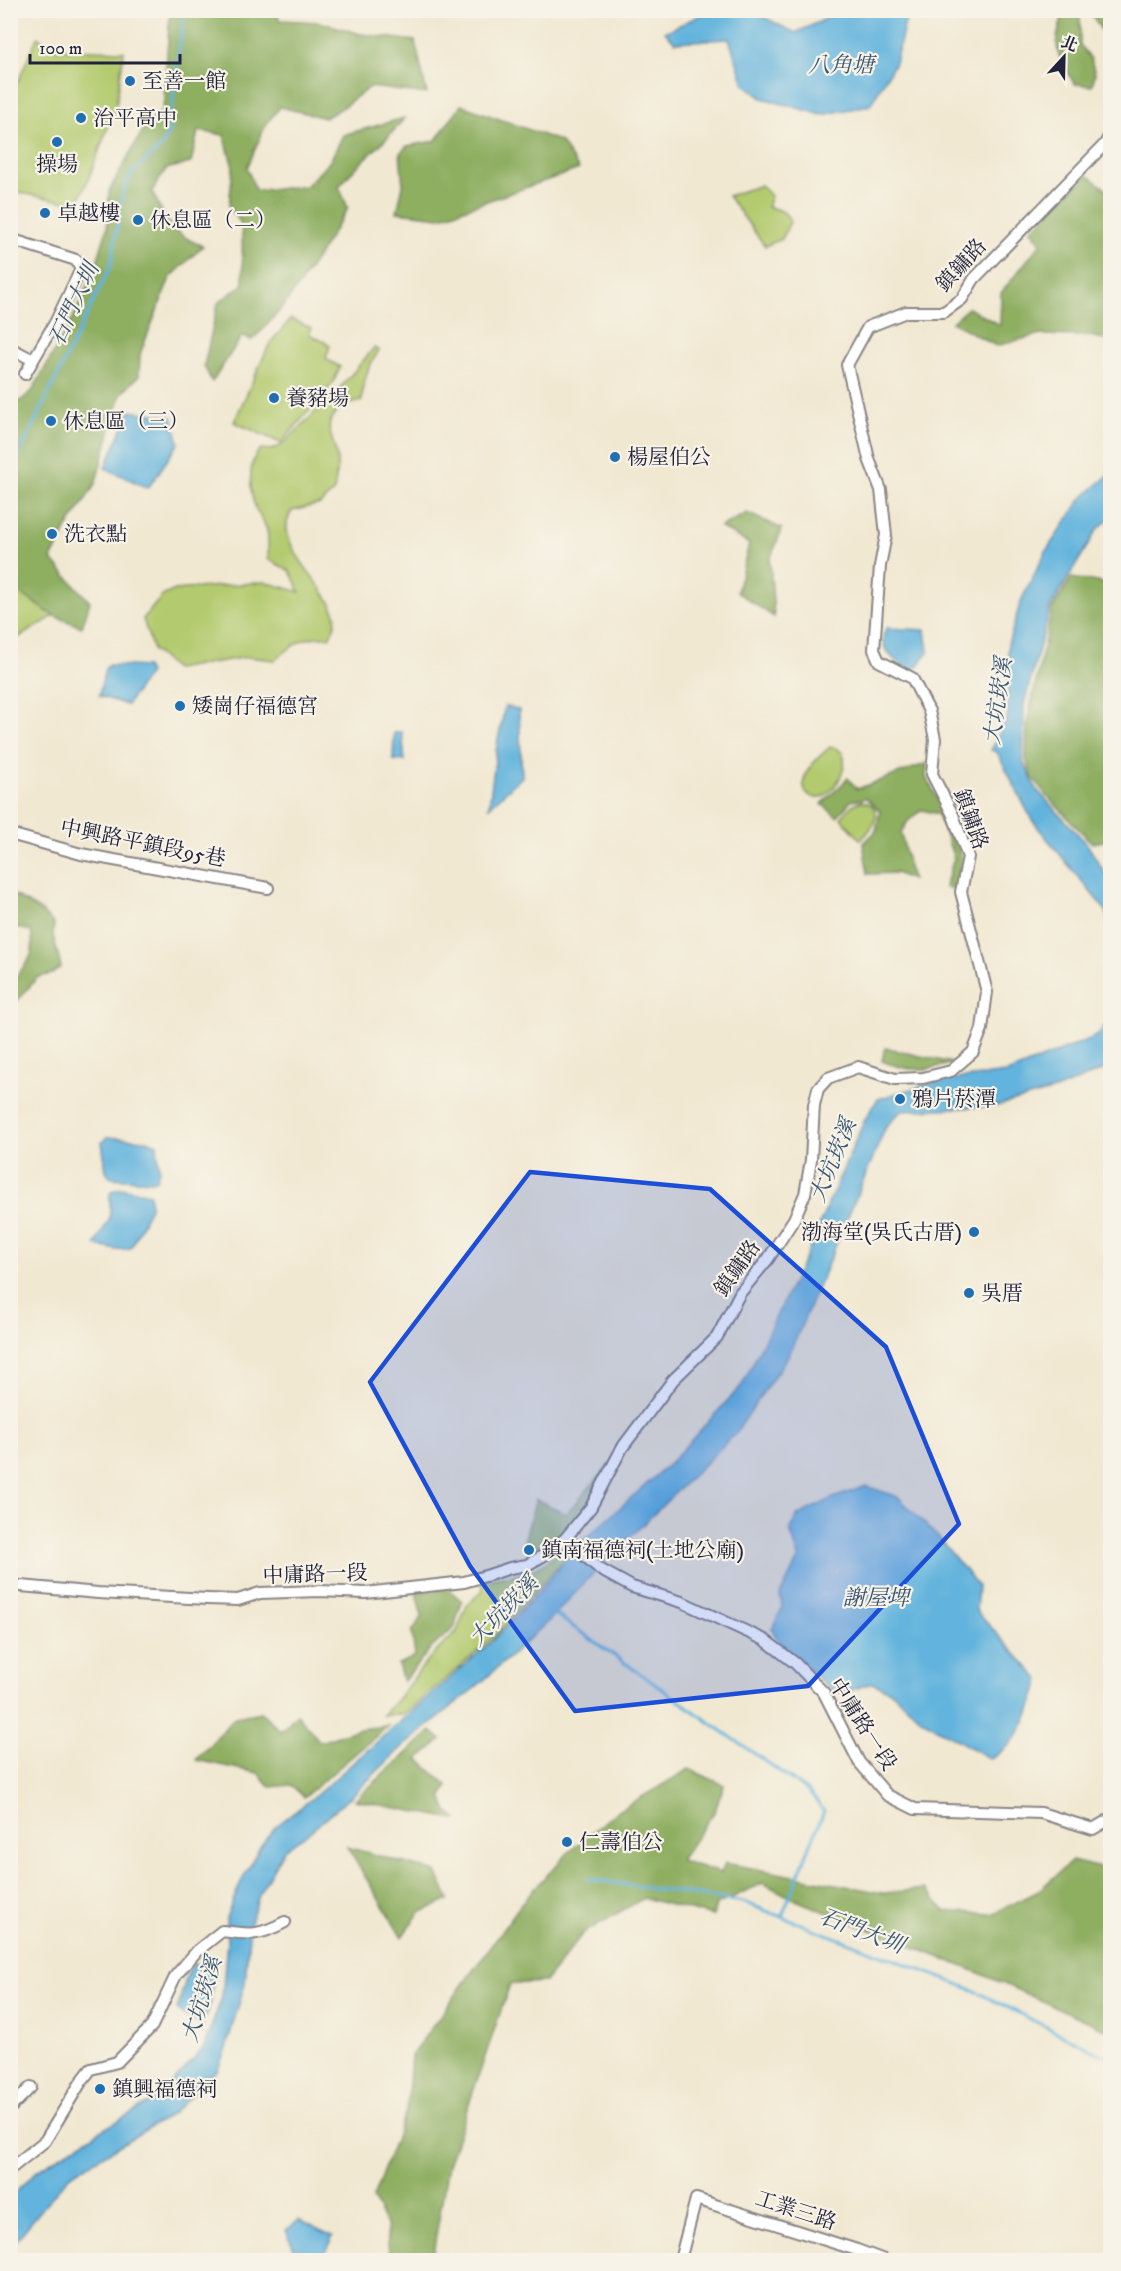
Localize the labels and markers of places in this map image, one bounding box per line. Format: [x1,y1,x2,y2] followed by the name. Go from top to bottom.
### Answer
[142,69,226,95] place label: 至善一館
[123,74,137,88] marker: 至善一館
[93,106,177,132] place label: 治平高中
[74,111,88,125] marker: 治平高中
[50,135,64,149] marker: 操場
[36,152,78,178] place label: 操場
[57,201,120,227] place label: 卓越樓
[38,206,52,220] marker: 卓越樓
[150,208,276,234] place label: 休息區（二）
[131,213,145,227] marker: 休息區（二）
[286,386,349,412] place label: 養豬場
[267,391,281,405] marker: 養豬場
[63,409,189,435] place label: 休息區（三）
[44,414,58,428] marker: 休息區（三）
[627,445,711,471] place label: 楊屋伯公
[608,450,622,464] marker: 楊屋伯公
[64,522,127,548] place label: 洗衣點
[45,527,59,541] marker: 洗衣點
[192,694,318,720] place label: 矮崗仔福德宮
[173,699,187,713] marker: 矮崗仔福德宮
[912,1087,996,1113] place label: 鴉片菸潭
[893,1092,907,1106] marker: 鴉片菸潭
[801,1220,962,1246] place label: 渤海堂(吳氏古厝)
[967,1225,981,1239] marker: 渤海堂(吳氏古厝)
[981,1281,1023,1307] place label: 吳厝
[962,1286,976,1300] marker: 吳厝
[541,1538,744,1564] place label: 鎮南福德祠(土地公廟)
[522,1543,536,1557] marker: 鎮南福德祠(土地公廟)
[579,1830,663,1856] place label: 仁壽伯公
[560,1835,574,1849] marker: 仁壽伯公
[112,2077,217,2103] place label: 鎮興福德祠
[93,2082,107,2096] marker: 鎮興福德祠

